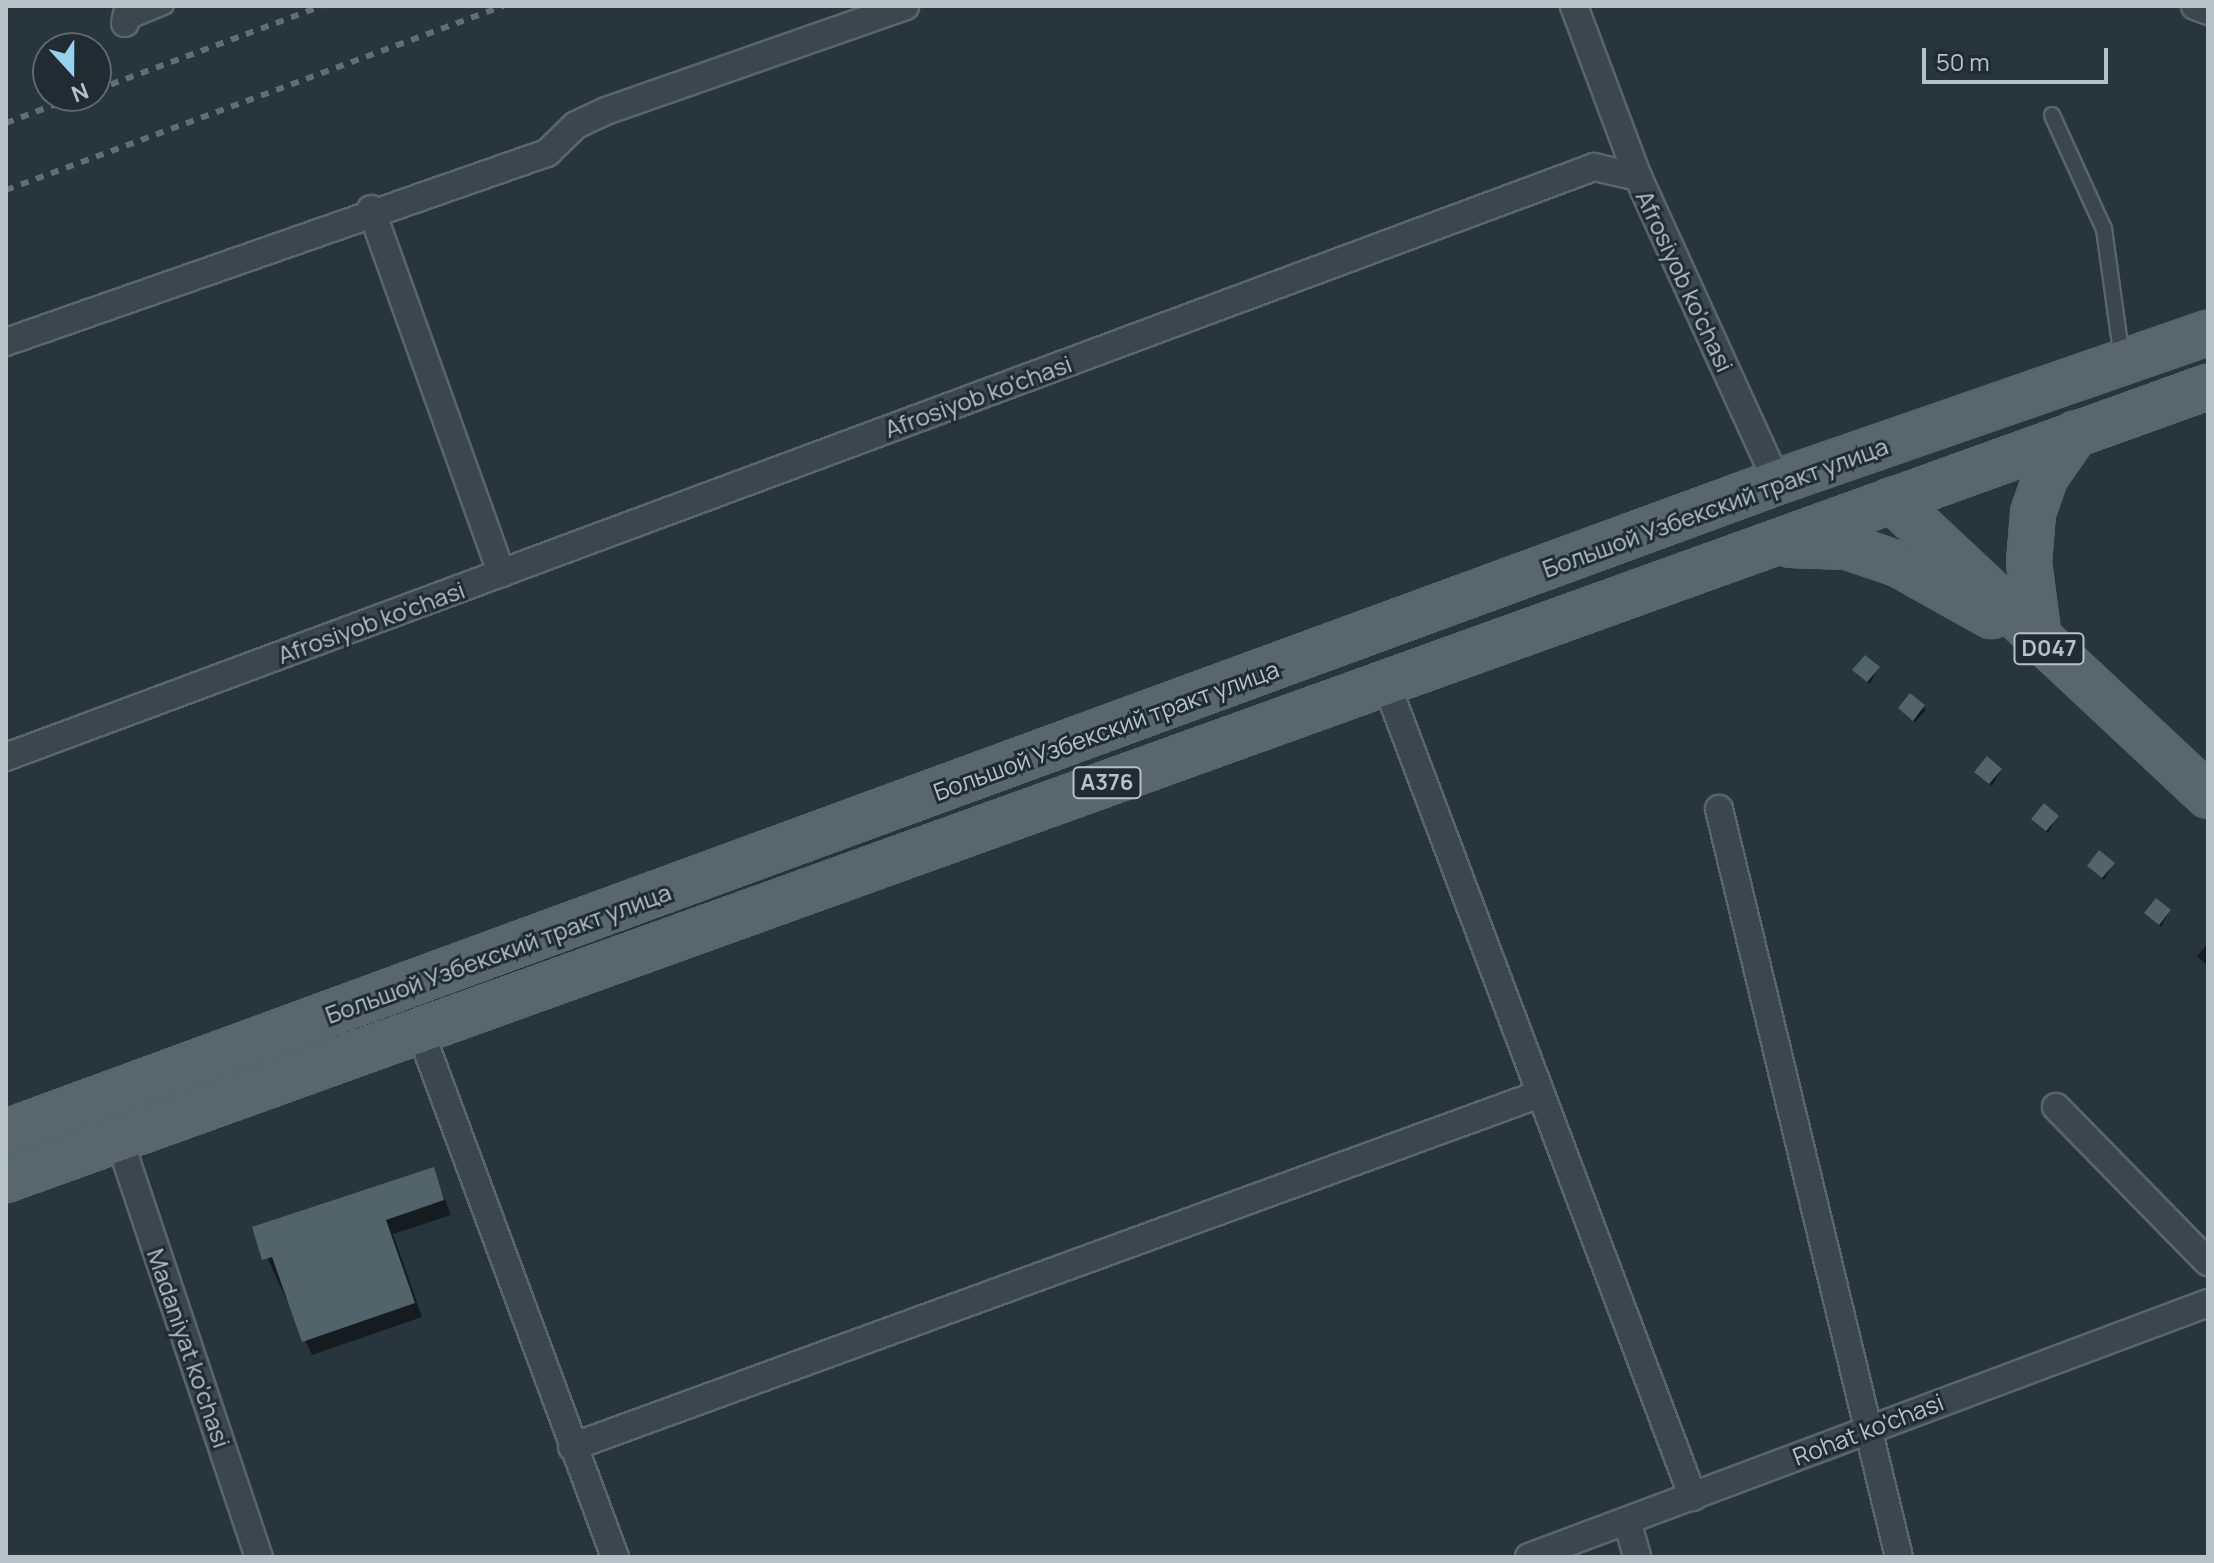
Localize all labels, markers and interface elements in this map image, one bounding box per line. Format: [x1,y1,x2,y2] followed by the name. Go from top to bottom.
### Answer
[32,32,112,112] north arrow
[1926,32,2112,82] scale bar
[1936,45,1990,78] text: 50 m
[67,76,93,109] text: N
[1630,186,1740,376] street label: Afrosiyob ko'chasi
[881,349,1075,443] street label: Afrosiyob ko'chasi
[1538,431,1892,583] street label: Большой Узбекский тракт улица
[274,575,468,669] street label: Afrosiyob ko'chasi
[2013,631,2085,667] road number: D047
[929,654,1283,806] street label: Большой Узбекский тракт улица
[1071,765,1143,801] road number: A376
[321,877,675,1029] street label: Большой Узбекский тракт улица
[141,1245,237,1451] street label: Madaniyat ko'chasi
[1789,1387,1947,1471] street label: Rohat ko'chasi

